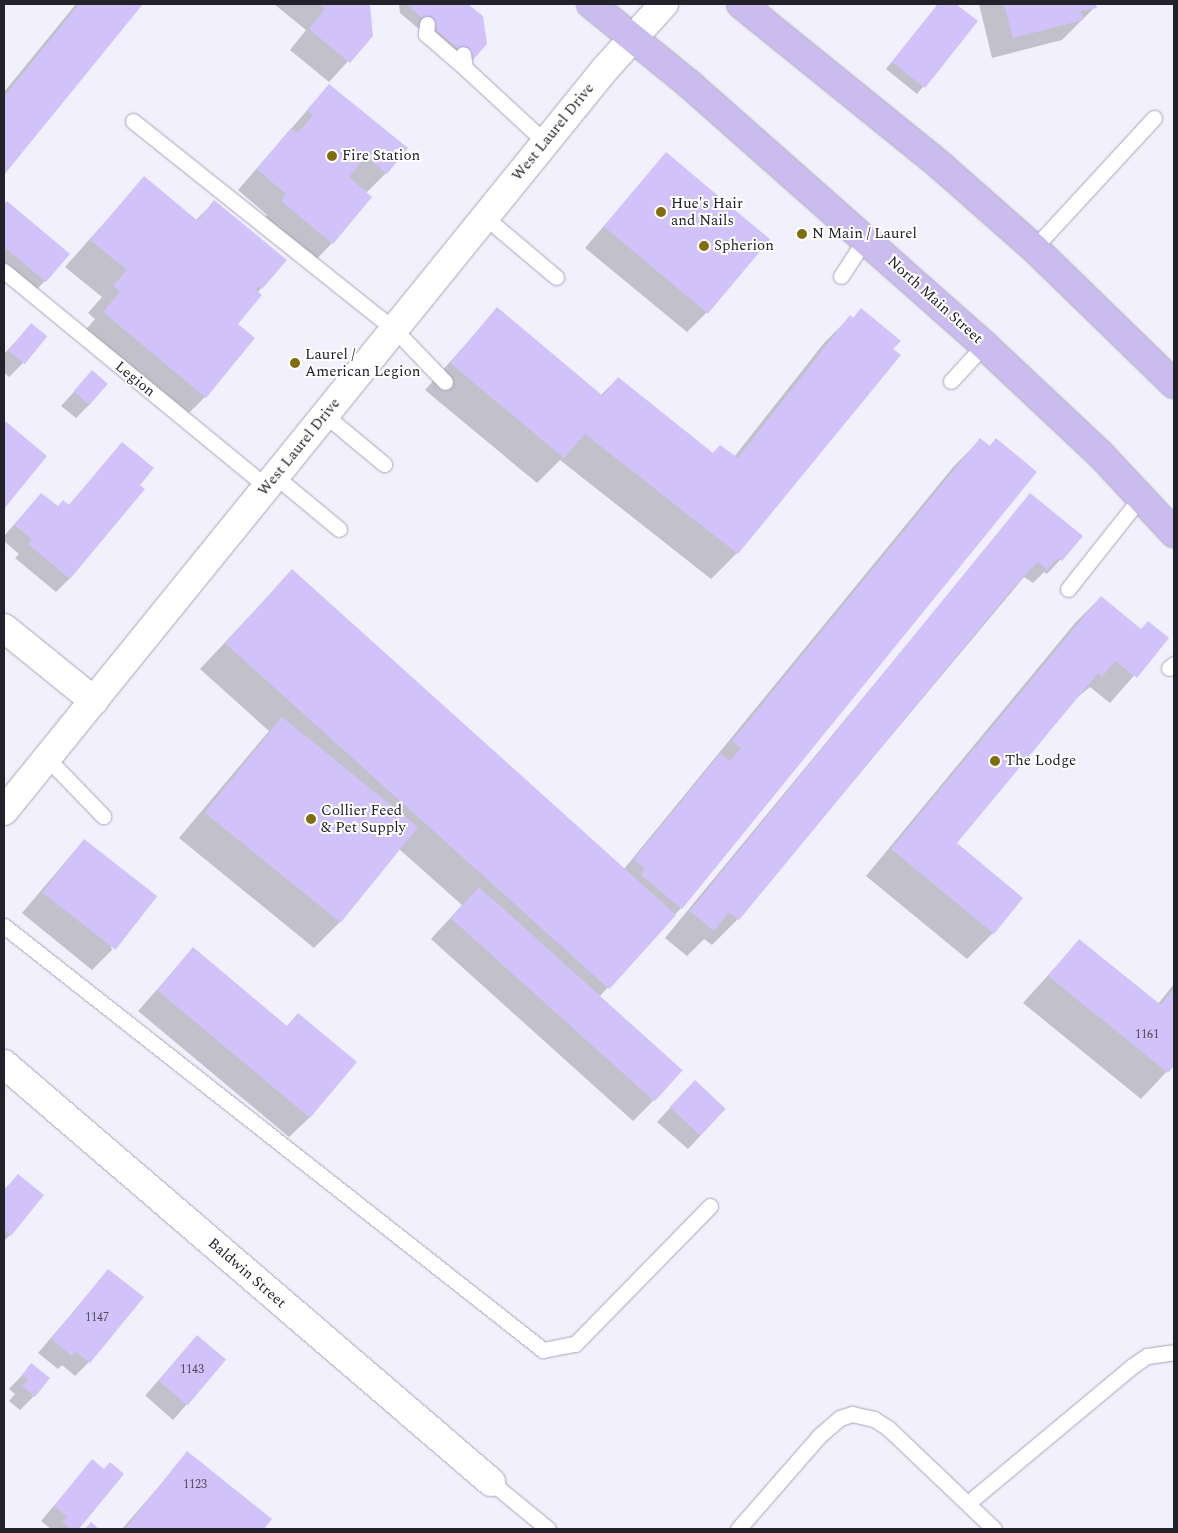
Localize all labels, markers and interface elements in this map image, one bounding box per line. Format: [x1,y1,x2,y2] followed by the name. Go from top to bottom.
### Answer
[508,80,598,184] street label: West Laurel Drive
[342,147,420,165] place label: Fire Station
[326,150,338,162] marker: Fire Station
[671,194,743,229] place label: Hue's Hair and Nails
[655,206,667,218] marker: Hue's Hair and Nails
[812,225,917,243] place label: N Main / Laurel
[796,228,808,240] marker: N Main / Laurel
[714,237,774,255] place label: Spherion
[698,240,710,252] marker: Spherion
[884,252,986,348] street label: North Main Street
[305,345,421,380] place label: Laurel / American Legion
[111,357,159,401] street label: Legion
[289,357,301,369] marker: Laurel / American Legion
[254,395,344,499] street label: West Laurel Drive
[1005,752,1076,770] place label: The Lodge
[989,755,1001,767] marker: The Lodge
[321,801,406,836] place label: Collier Feed & Pet Supply
[305,813,317,825] marker: Collier Feed & Pet Supply
[1135,1028,1159,1042] house number: 1161
[204,1234,290,1312] street label: Baldwin Street
[85,1311,109,1325] house number: 1147
[180,1363,204,1377] house number: 1143
[183,1478,207,1492] house number: 1123

